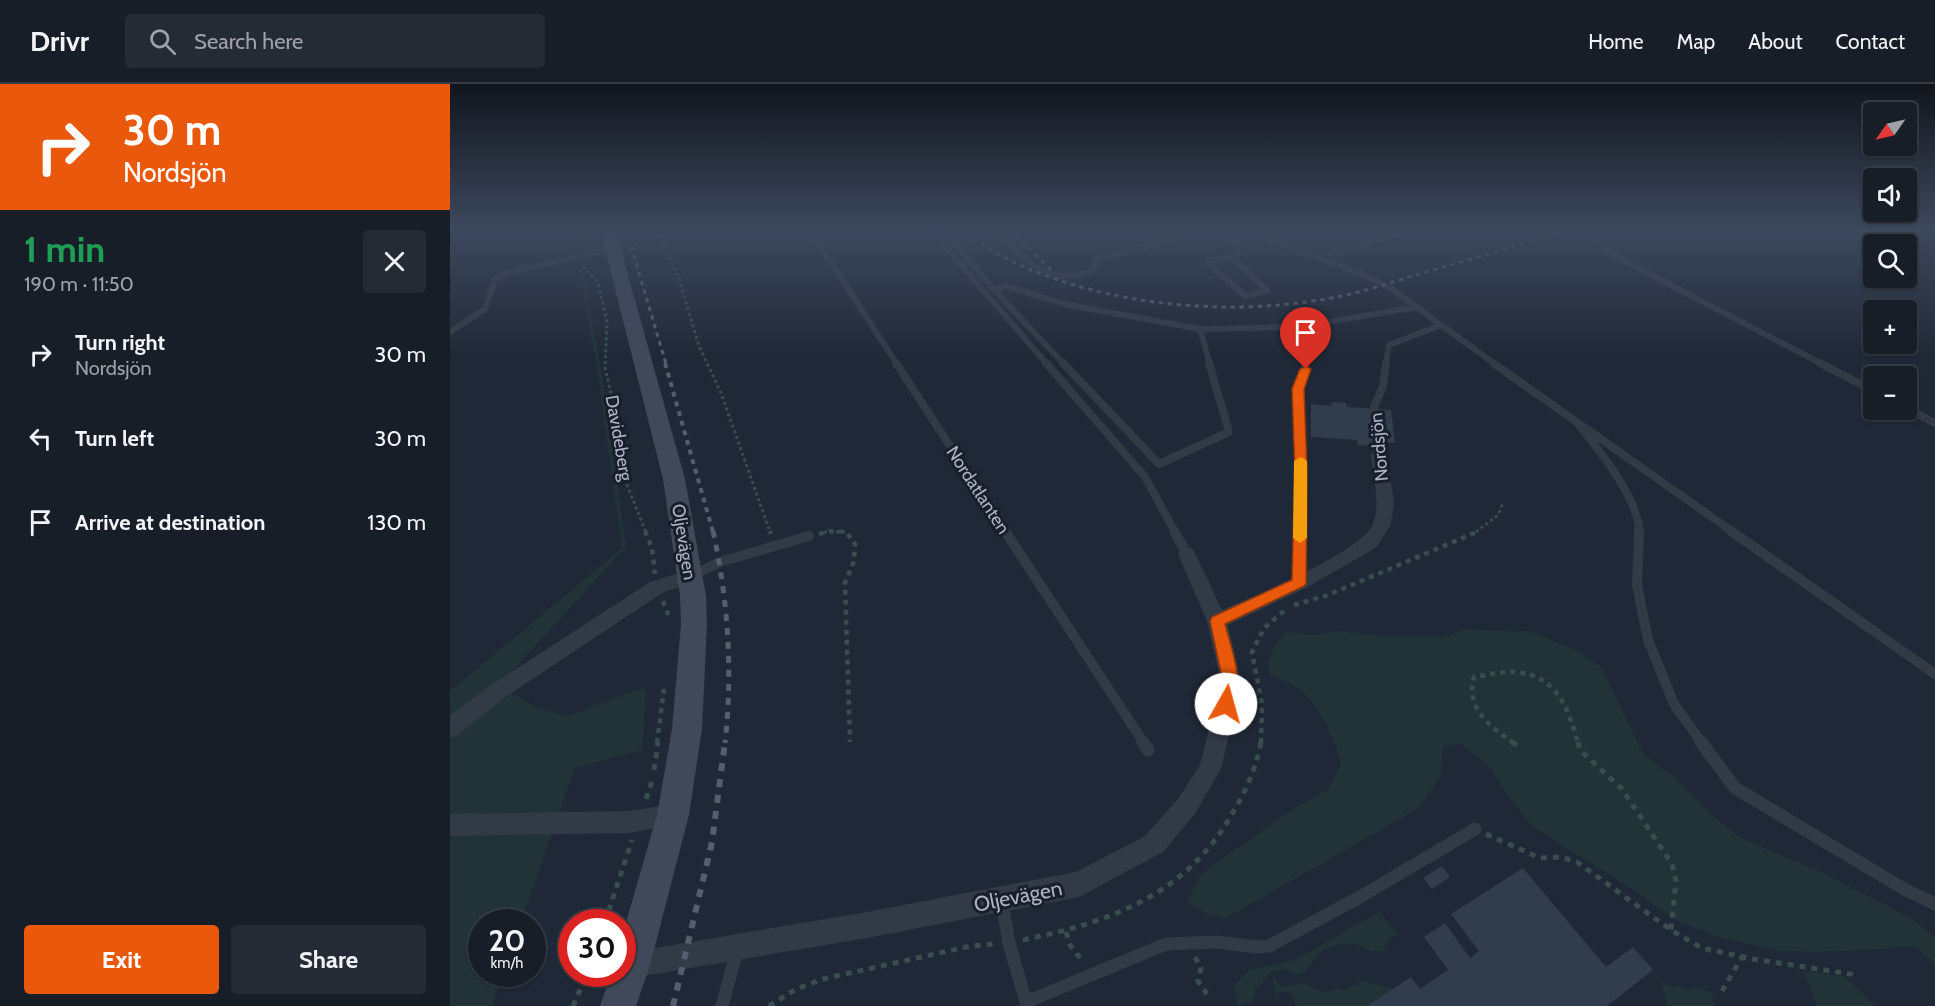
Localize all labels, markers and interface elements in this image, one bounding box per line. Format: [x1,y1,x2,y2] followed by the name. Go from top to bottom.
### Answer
[125,14,545,68] search box
[30,24,89,58] text: Drivr
[146,25,179,58] icon: search
[194,28,303,55] text: Search here
[1588,29,1644,54] text: Home
[1677,29,1715,54] text: Map
[1748,29,1802,54] text: About
[1835,29,1905,54] text: Contact
[1863,102,1917,156] north arrow
[1863,102,1917,420] map controls
[123,104,221,156] text: 30 m
[24,108,102,186] icon: right
[123,156,227,189] text: Nordsjön
[1863,168,1917,222] button: sound
[24,227,105,271] text: 1 min
[363,230,426,293] button: close
[1863,234,1917,288] button: search
[24,272,134,296] text: 190 m · 11:50
[1863,300,1917,354] button: +
[1280,307,1331,369] pin
[1289,316,1322,349] icon: arrive
[75,329,165,356] text: Turn right
[24,338,57,371] icon: right
[374,341,426,368] text: 30 m
[75,356,152,380] text: Nordsjön
[1863,366,1917,420] button: −
[601,393,638,484] street label: Davideberg
[1365,412,1393,482] street label: Nordsjön
[24,422,57,455] icon: left
[75,425,154,452] text: Turn left
[374,425,426,452] text: 30 m
[941,442,1015,538] street label: Nordatlanten
[667,502,701,582] street label: Oljevägen
[24,506,57,539] icon: arrive
[75,509,265,536] text: Arrive at destination
[367,509,426,536] text: 130 m
[1194,672,1258,736] position arrow
[972,875,1064,918] street label: Oljevägen
[558,909,636,987] speed limit sign: 30
[488,922,526,959] text: 20
[24,925,219,994] button: Exit
[231,925,426,994] button: Share
[491,954,523,972] text: km/h

